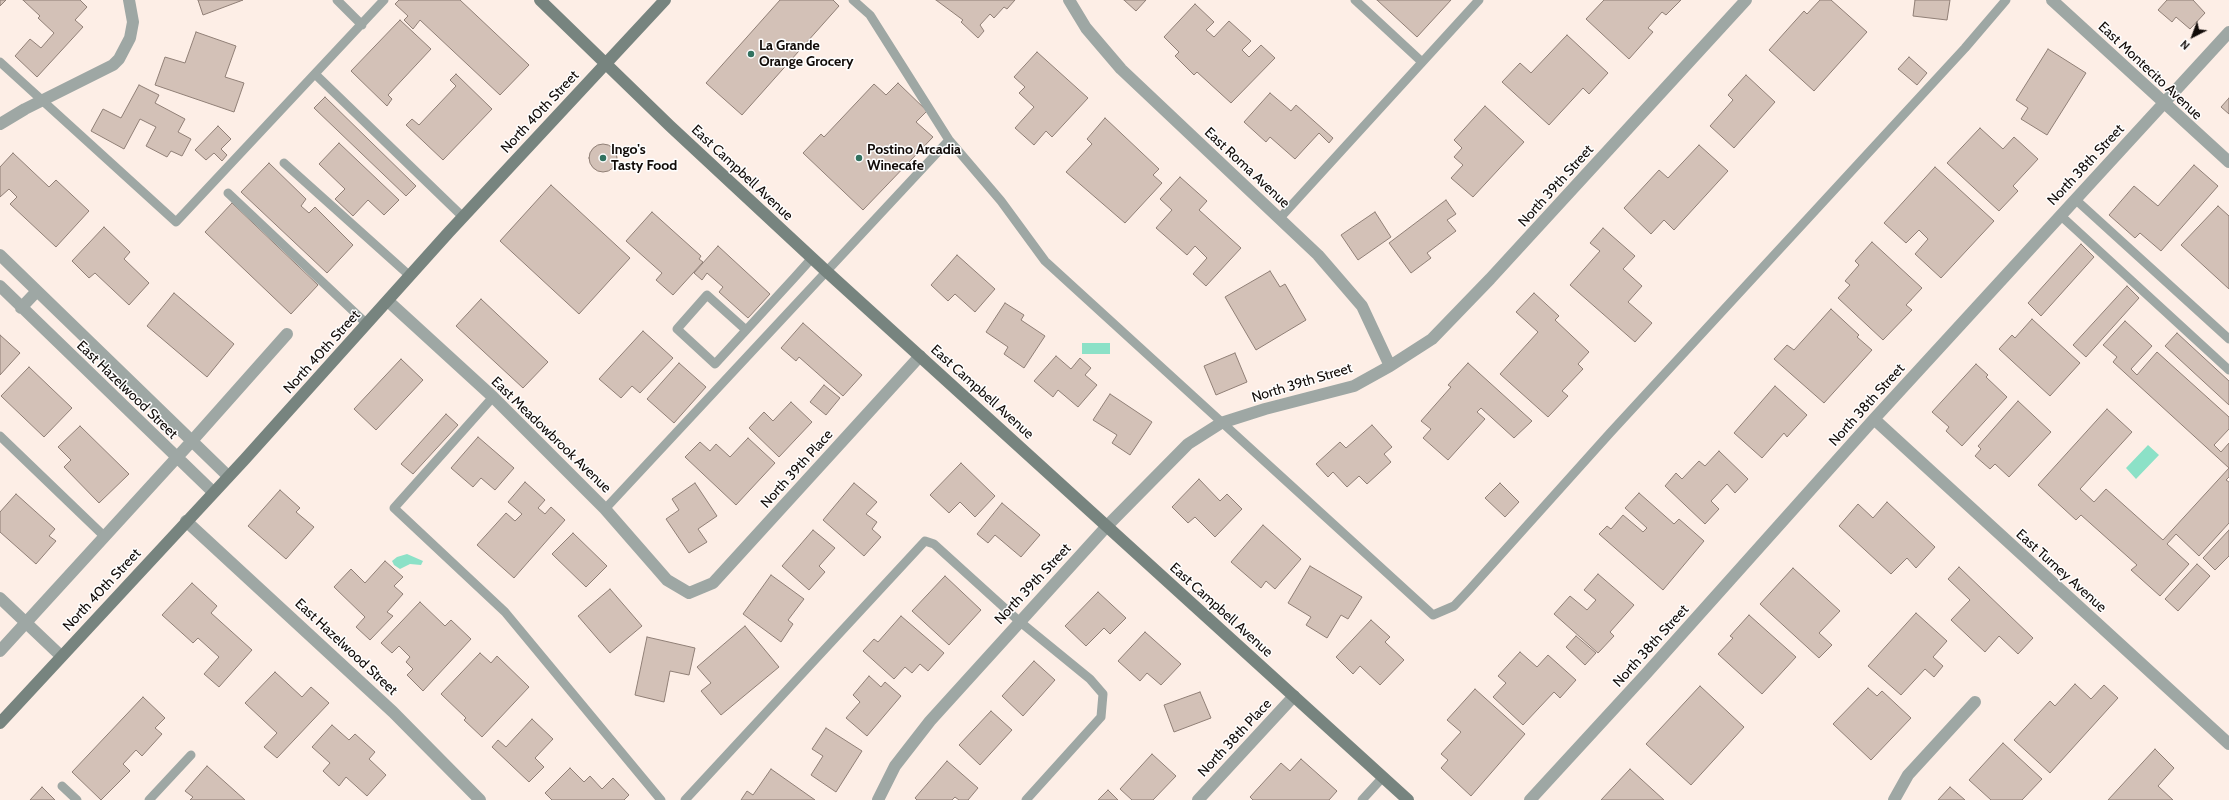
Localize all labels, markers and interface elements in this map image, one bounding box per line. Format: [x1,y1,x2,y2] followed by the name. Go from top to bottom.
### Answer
[2173,16,2213,56] north arrow
[2095,19,2205,123] street label: East Montecito Avenue
[2177,37,2193,53] text: N
[759,38,853,70] place label: La Grande Orange Grocery
[746,49,756,59] marker: La Grande Orange Grocery
[498,67,582,157] street label: North 40th Street
[2044,121,2128,209] street label: North 38th Street
[688,122,796,224] street label: East Campbell Avenue
[1201,124,1293,212] street label: East Roma Avenue
[611,142,677,174] place label: Ingo's Tasty Food
[867,142,961,174] place label: Postino Arcadia Winecafe
[1515,142,1597,230] street label: North 39th Street
[598,153,608,163] marker: Ingo's Tasty Food
[854,153,864,163] marker: Postino Arcadia Winecafe
[280,307,364,397] street label: North 40th Street
[73,337,181,443] street label: East Hazelwood Street
[927,341,1037,443] street label: East Campbell Avenue
[1250,360,1354,406] street label: North 39th Street
[1826,360,1908,450] street label: North 38th Street
[488,373,614,497] street label: East Meadowbrook Avenue
[757,426,837,512] street label: North 39th Place
[2012,526,2110,616] street label: East Turney Avenue
[991,540,1075,628] street label: North 39th Street
[60,545,144,635] street label: North 40th Street
[1166,559,1276,661] street label: East Campbell Avenue
[291,595,401,699] street label: East Hazelwood Street
[1610,601,1692,691] street label: North 38th Street
[1195,696,1275,780] street label: North 38th Place

